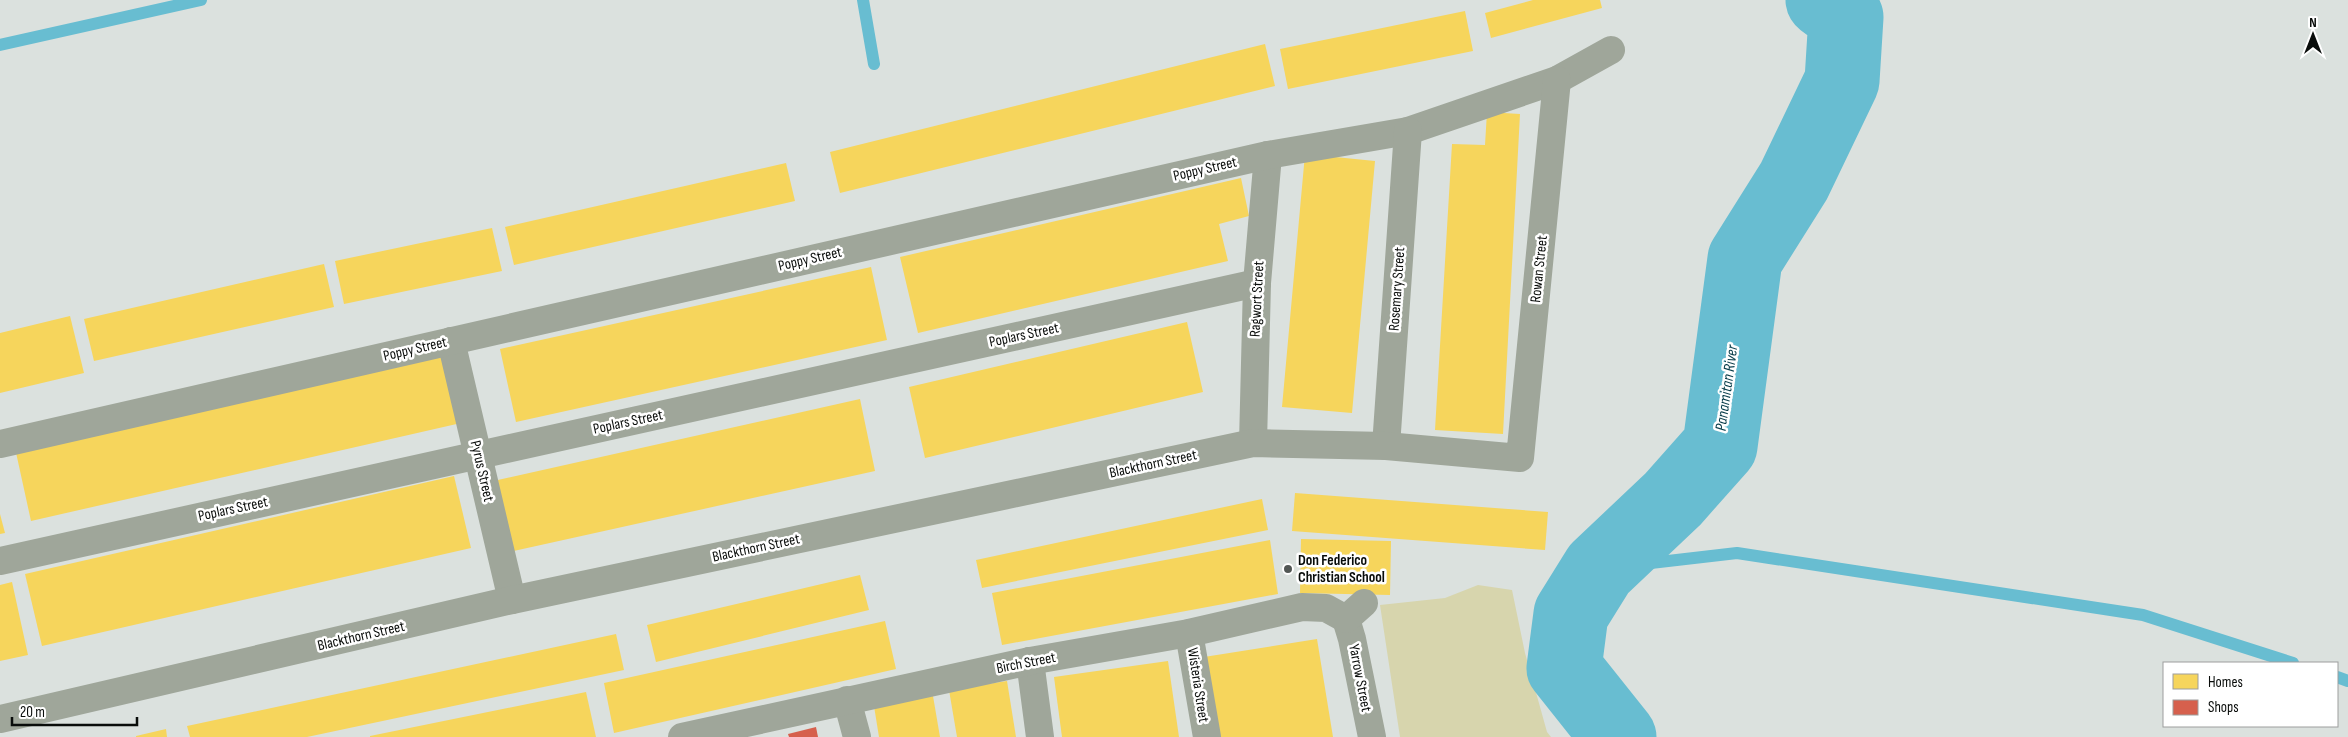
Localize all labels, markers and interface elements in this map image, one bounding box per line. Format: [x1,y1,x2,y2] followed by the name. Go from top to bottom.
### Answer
[2288,10,2338,60] north arrow
[2309,14,2317,31] text: N
[1171,152,1239,186] street label: Poppy Street
[1526,234,1552,303] street label: Rowan Street
[776,242,844,276] street label: Poppy Street
[1385,246,1409,332] street label: Rosemary Street
[1246,260,1268,337] street label: Ragwort Street
[987,318,1061,352] street label: Poplars Street
[381,332,449,366] street label: Poppy Street
[1712,343,1742,432] water label: Panamitan River
[591,405,665,439] street label: Poplars Street
[466,439,498,504] street label: Pyrus Street
[1108,445,1199,483] street label: Blackthorn Street
[196,492,270,526] street label: Poplars Street
[711,529,802,567] street label: Blackthorn Street
[1298,551,1385,587] place label: Don Federico Christian School
[1282,563,1294,575] marker: Don Federico Christian School
[316,617,407,655] street label: Blackthorn Street
[1344,643,1376,714] street label: Yarrow Street
[1183,646,1213,724] street label: Wisteria Street
[995,648,1058,678] street label: Birch Street
[2163,662,2338,727] legend
[2208,673,2243,692] text: Homes
[12,694,138,726] scale bar
[2208,698,2239,717] text: Shops
[20,703,45,722] text: 20 m

